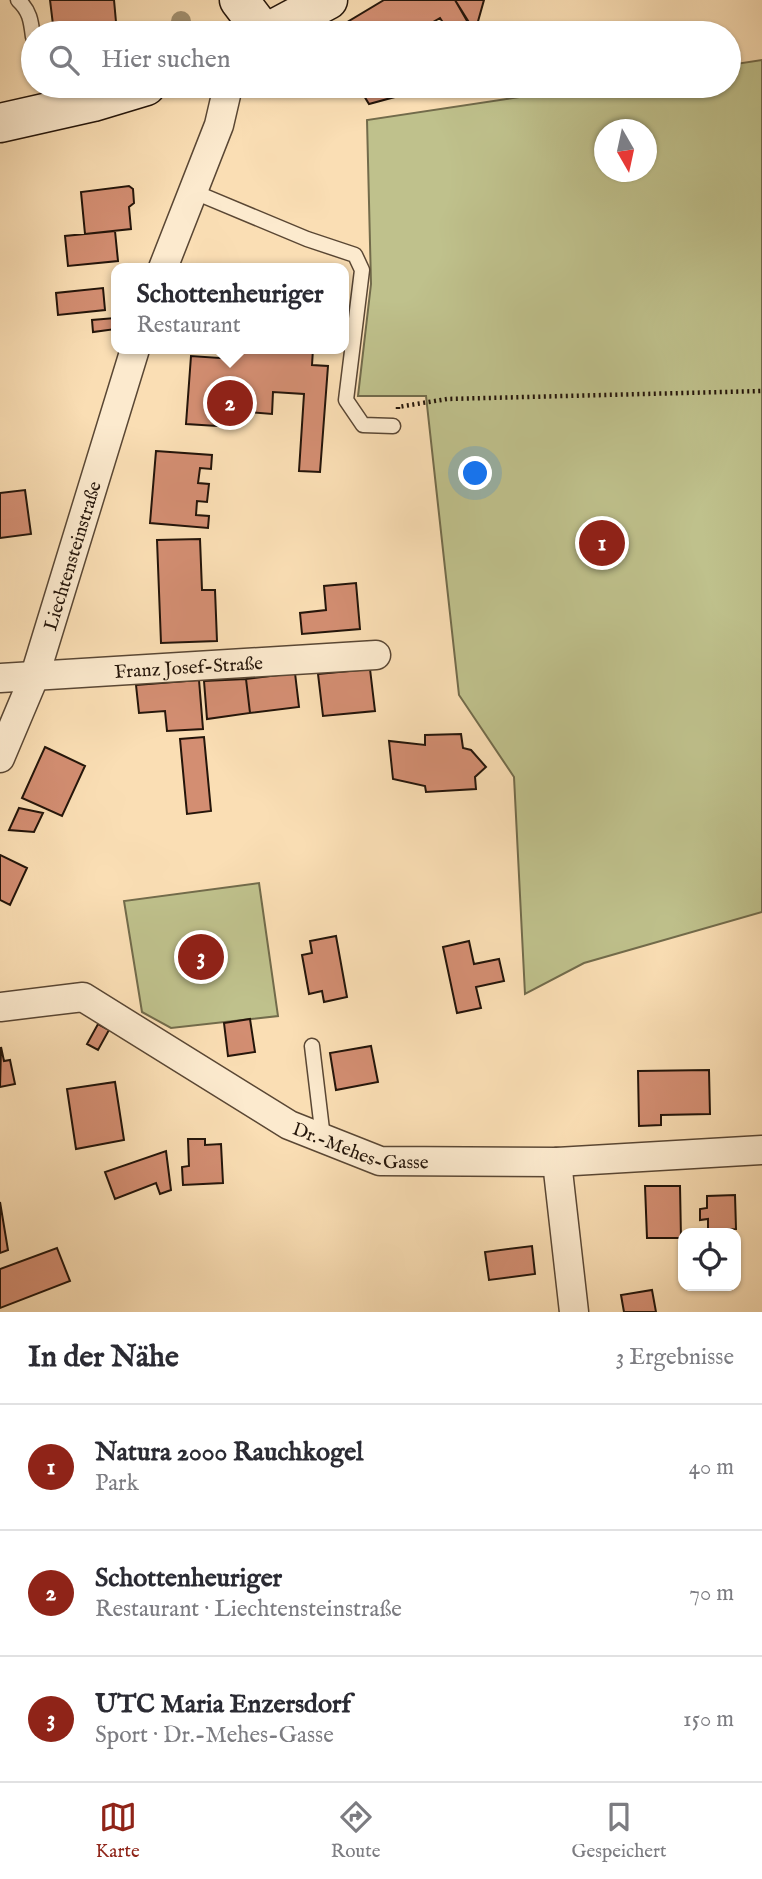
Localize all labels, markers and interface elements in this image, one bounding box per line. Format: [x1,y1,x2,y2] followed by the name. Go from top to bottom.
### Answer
[21,21,741,98] search box
[45,41,83,79] icon: search
[101,43,231,76] text: Hier suchen
[594,119,657,182] north arrow
[111,263,349,354] popup
[136,278,324,311] text: Schottenheuriger
[136,311,241,340] text: Restaurant
[207,377,253,429] pin: 2
[458,456,492,490] your location
[39,478,108,634] street label: Liechtensteinstraße
[579,517,625,569] pin: 1
[114,652,264,685] street label: Franz Josef-Straße
[178,931,224,983] pin: 3
[289,1118,429,1175] street label: Dr.-Mehes-Gasse
[678,1228,741,1291] map controls
[678,1228,741,1291] button: locate
[28,1339,179,1377] text: In der Nähe
[616,1343,734,1372] text: 3 Ergebnisse
[95,1436,363,1469] text: Natura 2000 Rauchkogel
[47,1453,55,1482] text: 1
[689,1453,734,1482] text: 40 m
[95,1469,139,1498] text: Park
[95,1562,282,1595] text: Schottenheuriger
[46,1579,56,1608] text: 2
[689,1579,734,1608] text: 70 m
[95,1595,402,1624] text: Restaurant · Liechtensteinstraße
[95,1688,351,1721] text: UTC Maria Enzersdorf
[47,1705,55,1734] text: 3
[683,1705,734,1734] text: 150 m
[95,1721,334,1750] text: Sport · Dr.-Mehes-Gasse
[96,1798,140,1864] tab: Karte
[331,1798,380,1864] tab: Route
[571,1798,666,1864] tab: Gespeichert

